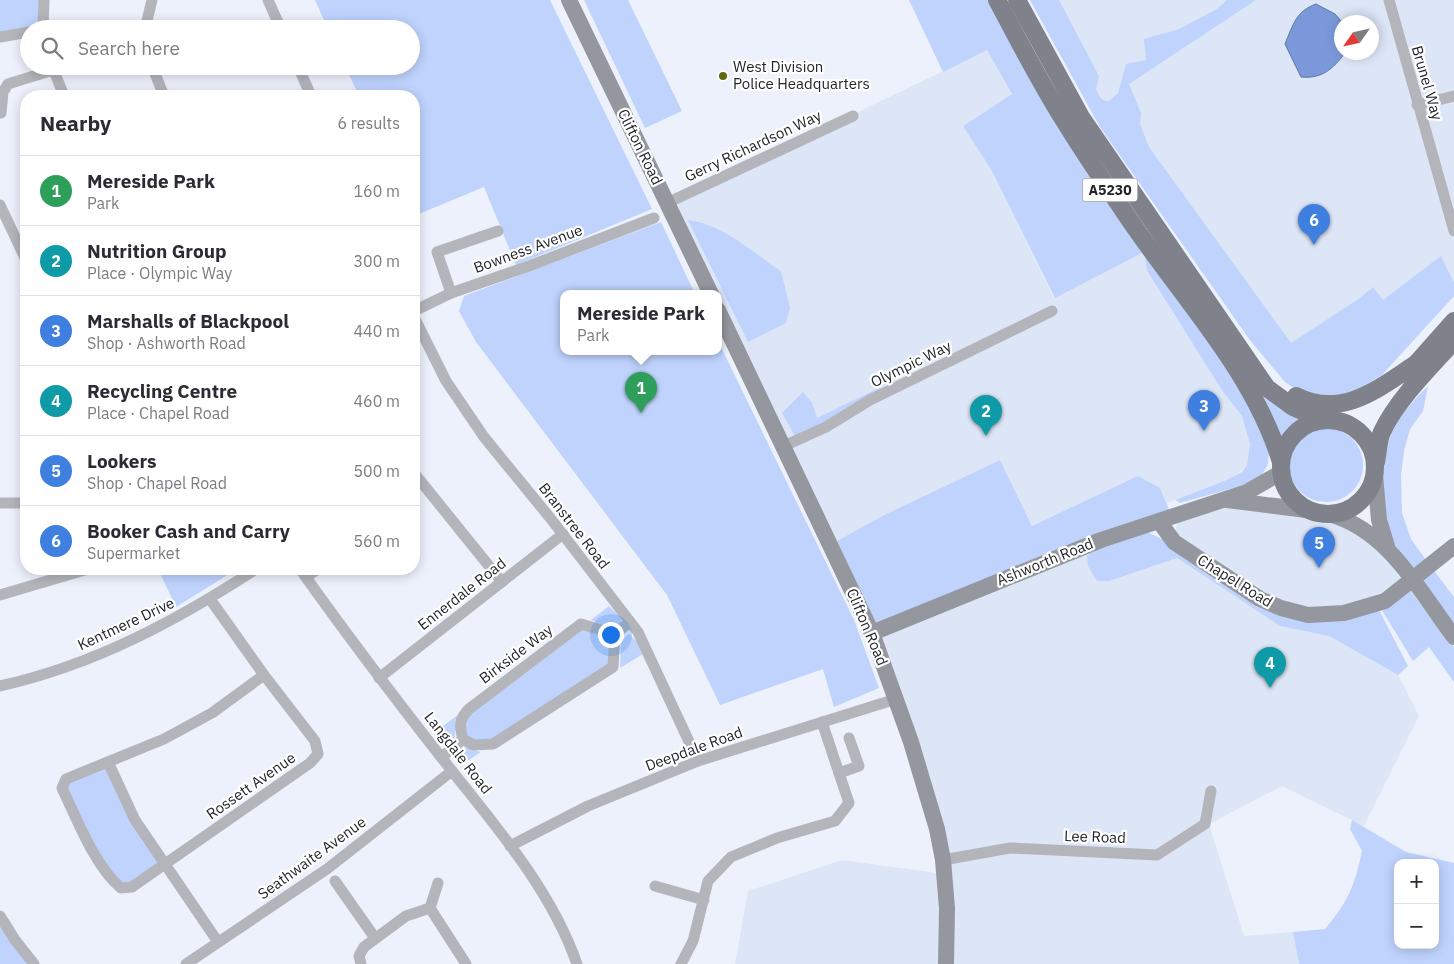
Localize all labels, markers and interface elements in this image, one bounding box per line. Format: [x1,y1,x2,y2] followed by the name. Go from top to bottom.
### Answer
[1334,15,1379,60] north arrow
[20,20,420,75] search box
[38,34,66,62] icon: search
[78,36,180,60] text: Search here
[1408,43,1447,123] street label: Brunel Way
[733,57,870,93] place label: West Division Police Headquarters
[717,70,729,82] marker: West Division Police Headquarters
[681,105,825,186] street label: Gerry Richardson Way
[614,106,667,188] street label: Clifton Road
[40,109,111,137] text: Nearby
[337,113,400,133] text: 6 results
[87,169,215,193] text: Mereside Park
[1082,178,1138,202] road number: A5230
[51,181,61,201] text: 1
[353,181,400,201] text: 160 m
[87,193,119,213] text: Park
[1298,204,1330,245] pin: 6
[471,220,585,277] street label: Bowness Avenue
[87,239,227,263] text: Nutrition Group
[51,251,61,271] text: 2
[353,251,400,271] text: 300 m
[87,263,232,283] text: Place · Olympic Way
[560,290,722,355] popup
[577,301,705,325] text: Mereside Park
[87,309,289,333] text: Marshalls of Blackpool
[51,321,61,341] text: 3
[353,321,400,341] text: 440 m
[577,325,609,345] text: Park
[87,333,246,353] text: Shop · Ashworth Road
[867,336,955,391] street label: Olympic Way
[625,372,657,413] pin: 1
[87,379,237,403] text: Recycling Centre
[1188,390,1220,431] pin: 3
[51,391,61,411] text: 4
[353,391,400,411] text: 460 m
[970,395,1002,436] pin: 2
[87,403,230,423] text: Place · Chapel Road
[87,449,157,473] text: Lookers
[51,461,61,481] text: 5
[353,461,400,481] text: 500 m
[87,473,227,493] text: Shop · Chapel Road
[535,479,614,573] street label: Branstree Road
[87,519,290,543] text: Booker Cash and Carry
[1303,527,1335,568] pin: 5
[51,531,61,551] text: 6
[353,531,400,551] text: 560 m
[994,534,1096,590] street label: Ashworth Road
[87,543,180,563] text: Supermarket
[1194,550,1276,611] street label: Chapel Road
[414,553,510,634] street label: Ennerdale Road
[843,585,892,668] street label: Clifton Road
[74,593,177,654] street label: Kentmere Drive
[475,620,557,687] street label: Birkside Way
[598,622,624,648] your location
[1254,647,1286,688] pin: 4
[420,708,496,798] street label: Langdale Road
[643,722,745,775] street label: Deepdale Road
[202,748,299,823] street label: Rossett Avenue
[254,812,369,903] street label: Seathwaite Avenue
[1064,826,1126,847] street label: Lee Road
[1394,859,1439,949] map controls
[1394,859,1439,904] button: +
[1394,904,1439,949] button: −

